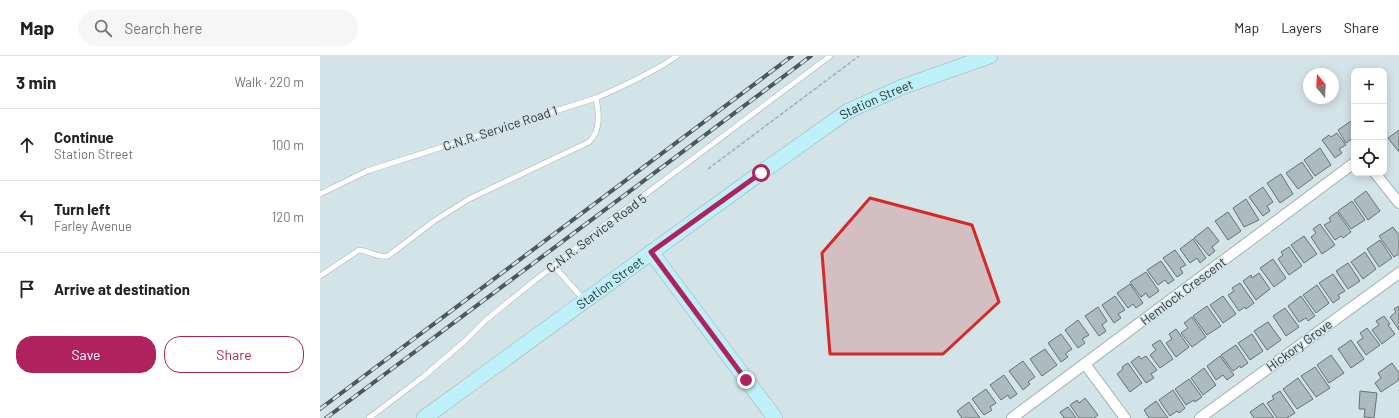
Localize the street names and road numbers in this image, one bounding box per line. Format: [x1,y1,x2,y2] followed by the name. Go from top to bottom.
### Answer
[836,76,915,123] street label: Station Street
[441,102,559,154] street label: C.N.R. Service Road 1
[543,190,650,276] street label: C.N.R. Service Road 5
[573,253,647,312] street label: Station Street
[1137,254,1229,328] street label: Hemlock Crescent
[1263,316,1335,374] street label: Hickory Grove

